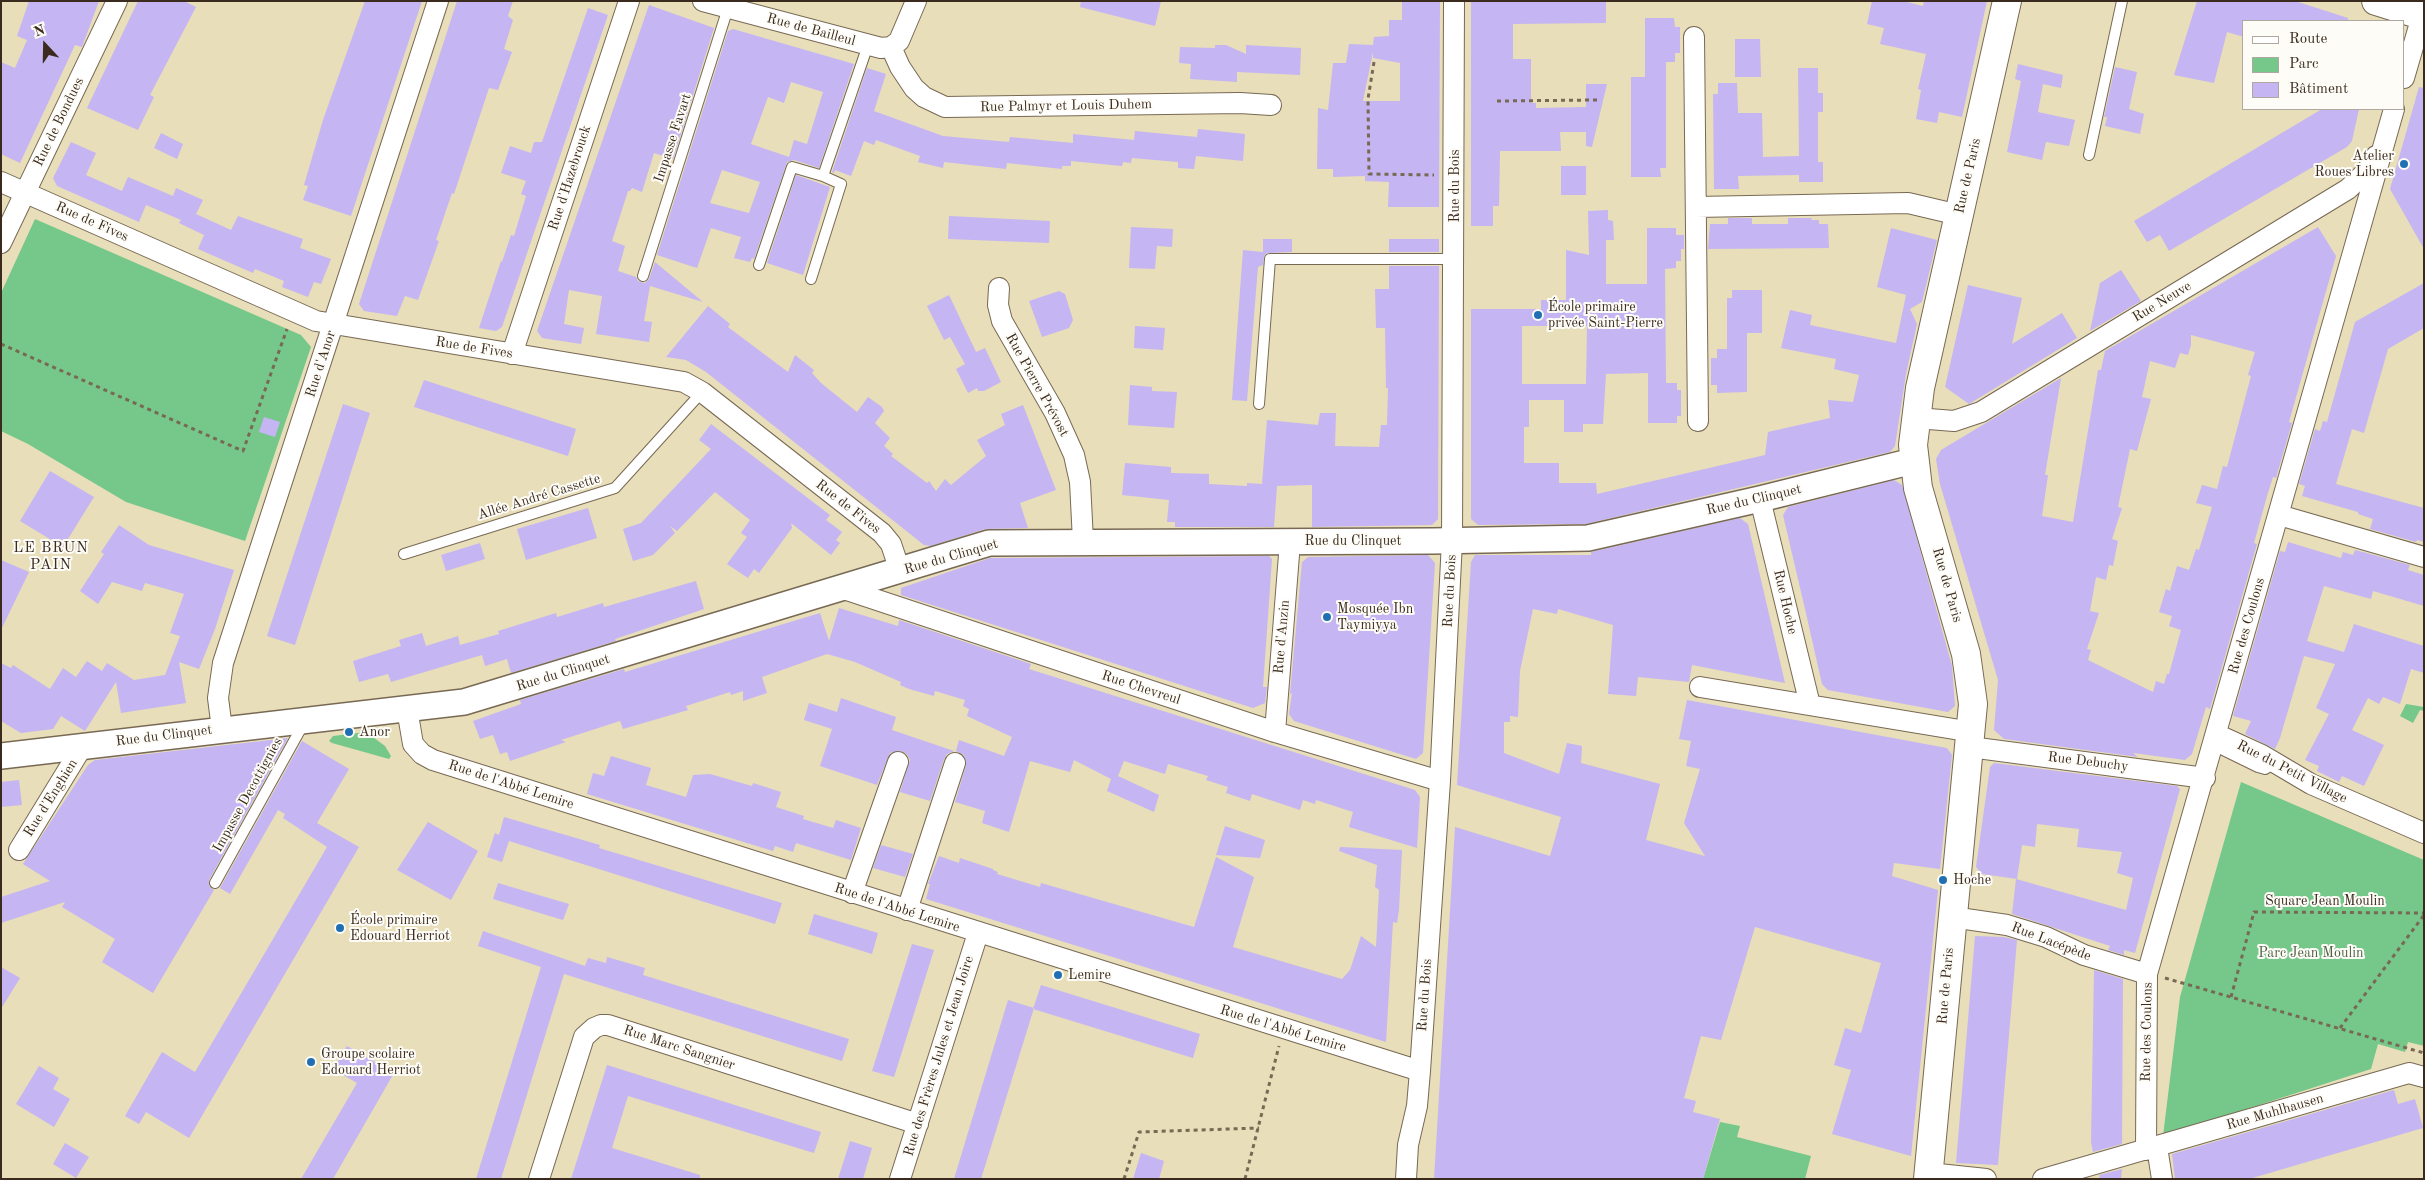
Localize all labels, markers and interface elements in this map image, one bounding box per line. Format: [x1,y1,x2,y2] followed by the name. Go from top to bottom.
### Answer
[765,10,857,50] street label: Rue de Bailleul
[20,20,70,70] north arrow
[2242,20,2405,110] legend
[32,23,47,39] text: N
[2289,32,2327,47] text: Route
[2289,57,2319,72] text: Parc
[30,75,88,169] street label: Rue de Bondues
[2289,82,2348,97] text: Bâtiment
[651,91,695,185] street label: Impasse Favart
[980,96,1152,116] street label: Rue Palmyr et Louis Duhem
[545,123,595,233] street label: Rue d'Hazebrouck
[1951,137,1985,215] street label: Rue de Paris
[2315,148,2394,180] place label: Atelier Roues Libres
[1447,149,1463,223] street label: Rue du Bois
[2398,158,2410,170] marker: Atelier Roues Libres
[53,198,131,246] street label: Rue de Fives
[2129,278,2195,326] street label: Rue Neuve
[1548,299,1663,332] place label: École primaire privée Saint-Pierre
[1532,309,1544,321] marker: École primaire privée Saint-Pierre
[302,328,340,400] street label: Rue d'Anor
[1002,330,1072,440] street label: Rue Pierre Prévost
[434,334,514,362] street label: Rue de Fives
[475,470,603,524] street label: Allée André Cassette
[812,476,884,538] street label: Rue de Fives
[1705,481,1803,519] street label: Rue du Clinquet
[1305,533,1401,549] street label: Rue du Clinquet
[902,536,1000,578] street label: Rue du Clinquet
[12,539,90,574] district label: LE BRUN PAIN
[1928,546,1966,624] street label: Rue de Paris
[1440,554,1460,628] street label: Rue du Bois
[1769,568,1801,636] street label: Rue Hoche
[2225,576,2269,676] street label: Rue des Coulons
[1270,599,1294,675] street label: Rue d'Anzin
[1337,601,1413,634] place label: Mosquée Ibn Taymiyya
[1321,611,1333,623] marker: Mosquée Ibn Taymiyya
[514,651,612,695] street label: Rue du Clinquet
[1099,667,1183,709] street label: Rue Chevreul
[115,722,213,750] street label: Rue du Clinquet
[359,724,390,740] place label: Anor
[343,726,355,738] marker: Anor
[209,735,287,855] street label: Impasse Decottignies
[2234,737,2350,807] street label: Rue du Petit Village
[2047,749,2129,775] street label: Rue Debuchy
[20,756,82,840] street label: Rue d'Enghien
[446,757,576,813] street label: Rue de l'Abbé Lemire
[1953,872,1991,888] place label: Hoche
[1937,874,1949,886] marker: Hoche
[832,880,962,936] street label: Rue de l'Abbé Lemire
[2265,893,2385,909] street label: Square Jean Moulin
[350,912,450,944] place label: École primaire Edouard Herriot
[2009,919,2093,965] street label: Rue Lacépède
[334,922,346,934] marker: École primaire Edouard Herriot
[2258,945,2364,961] park label: Parc Jean Moulin
[1934,947,1958,1025] street label: Rue de Paris
[900,954,978,1158] street label: Rue des Frères Jules et Jean Joire
[1414,958,1436,1032] street label: Rue du Bois
[1068,967,1111,983] place label: Lemire
[1052,969,1064,981] marker: Lemire
[2138,982,2156,1082] street label: Rue des Coulons
[1218,1002,1348,1056] street label: Rue de l'Abbé Lemire
[621,1022,737,1074] street label: Rue Marc Sangnier
[321,1046,421,1078] place label: Groupe scolaire Edouard Herriot
[305,1056,317,1068] marker: Groupe scolaire Edouard Herriot
[2224,1090,2326,1134] street label: Rue Muhlhausen

